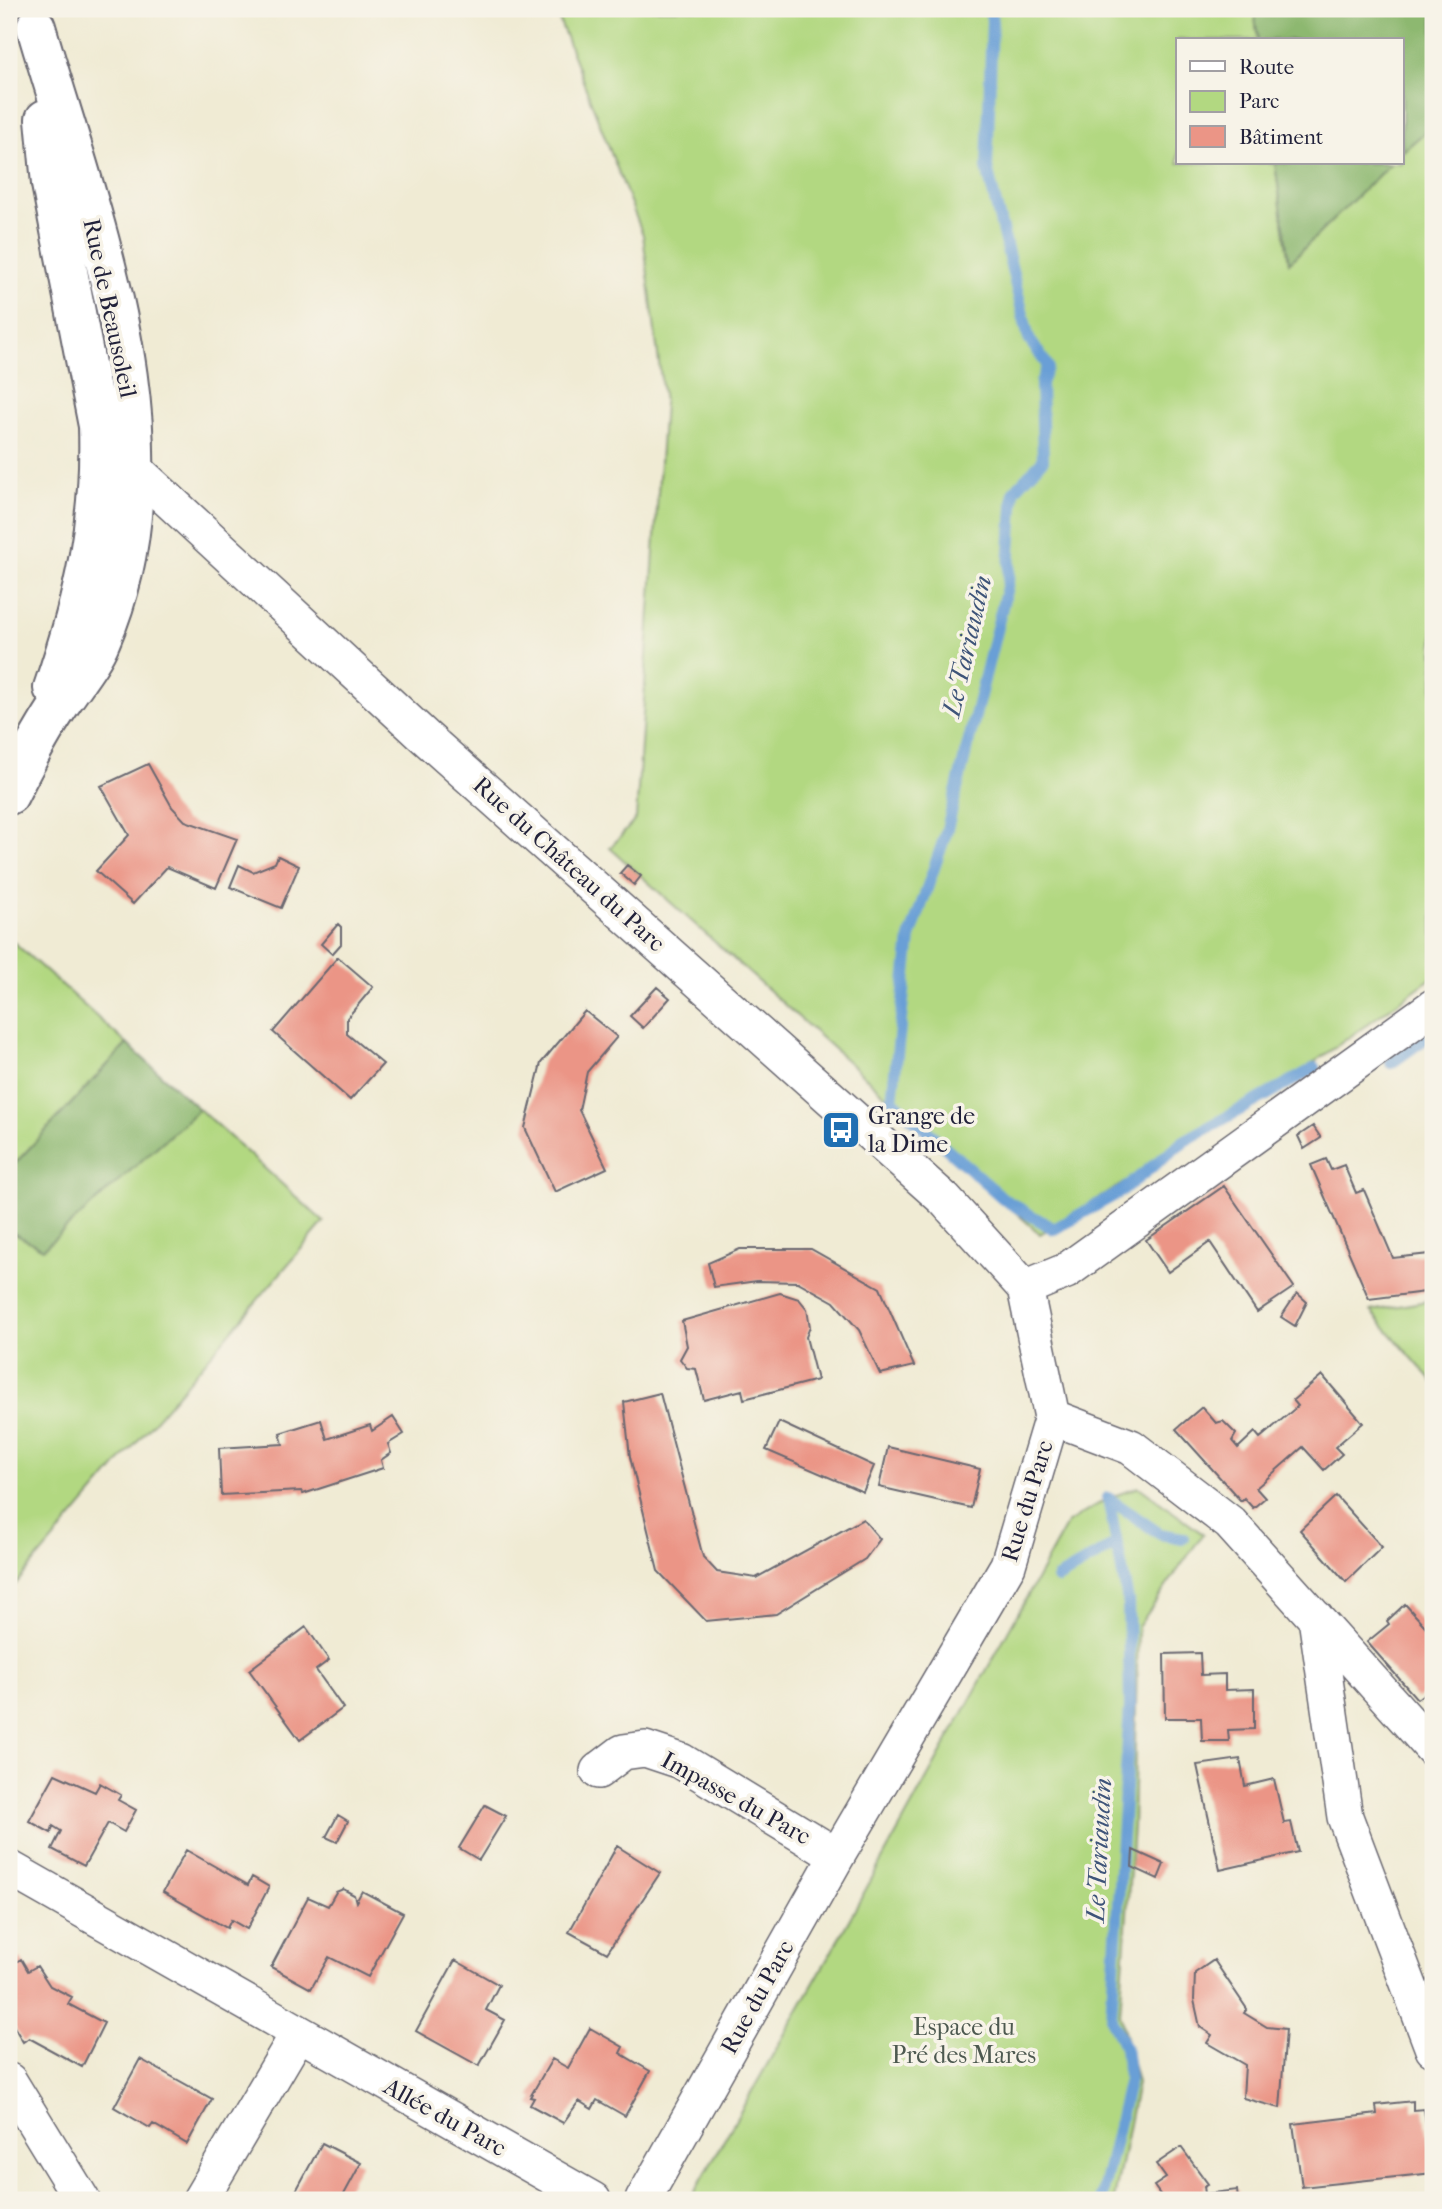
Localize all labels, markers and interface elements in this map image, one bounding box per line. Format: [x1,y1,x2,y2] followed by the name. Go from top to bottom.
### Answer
[1176,38,1404,164] legend
[1239,55,1294,79] text: Route
[1239,89,1279,113] text: Parc
[1239,125,1324,149] text: Bâtiment
[77,216,143,401] street label: Rue de Beausoleil
[935,572,998,722] water label: Le Tariaudin
[468,771,670,957] street label: Rue du Château du Parc
[867,1102,975,1158] place label: Grange de la Dime
[820,1109,862,1151] bus stop icon: Grange de la Dime
[995,1437,1059,1565] street label: Rue du Parc
[657,1746,815,1850] street label: Impasse du Parc
[1080,1777,1118,1925] water label: Le Tariaudin
[714,1935,800,2059] street label: Rue du Parc
[892,2013,1036,2069] park label: Espace du Pré des Mares
[378,2071,511,2162] street label: Allée du Parc

